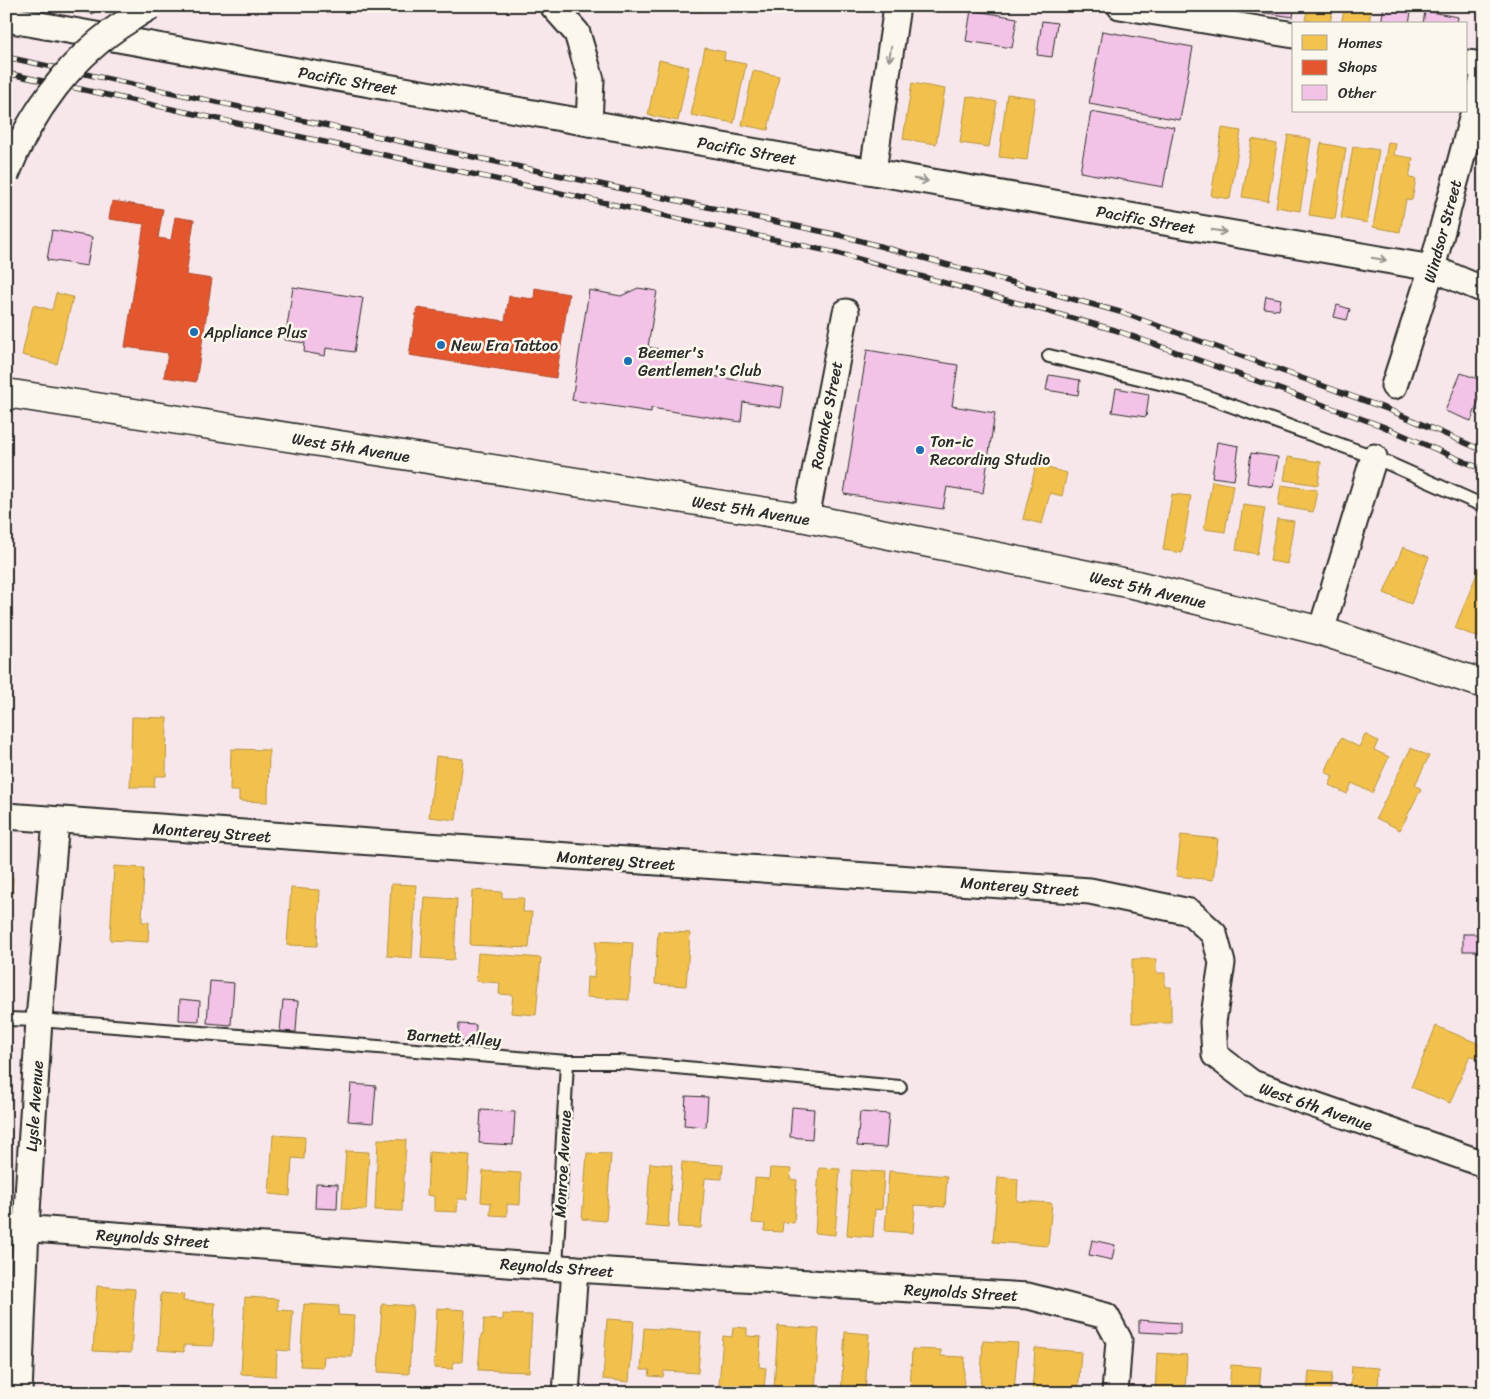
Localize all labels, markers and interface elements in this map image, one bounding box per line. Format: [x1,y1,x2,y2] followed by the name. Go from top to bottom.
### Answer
[1292,22,1468,112] legend
[1338,30,1382,56] text: Homes
[885,46,895,62] one-way arrow
[1338,54,1378,80] text: Shops
[296,57,400,104] street label: Pacific Street
[1338,80,1377,106] text: Other
[695,127,799,174] street label: Pacific Street
[912,175,928,185] one-way arrow
[1415,176,1470,286] street label: Windsor Street
[1094,196,1198,243] street label: Pacific Street
[1210,227,1226,237] one-way arrow
[1370,254,1386,264] one-way arrow
[203,318,308,347] place label: Appliance Plus
[188,326,200,338] marker: Appliance Plus
[451,331,558,360] place label: New Era Tattoo
[638,338,762,385] place label: Beemer's Gentlemen's Club
[435,339,447,351] marker: New Era Tattoo
[622,355,634,367] marker: Beemer's Gentlemen's Club
[802,359,851,471] street label: Roanoke Street
[290,424,412,471] street label: West 5th Avenue
[930,427,1050,474] place label: Ton-ic Recording Studio
[914,444,926,456] marker: Ton-ic Recording Studio
[690,487,812,534] street label: West 5th Avenue
[1087,562,1209,617] street label: West 5th Avenue
[152,814,272,851] street label: Monterey Street
[556,842,676,879] street label: Monterey Street
[960,868,1080,905] street label: Monterey Street
[406,1020,503,1055] street label: Barnett Alley
[17,1059,52,1153] street label: Lysle Avenue
[1255,1074,1377,1140] street label: West 6th Avenue
[545,1109,580,1218] street label: Monroe Avenue
[95,1220,211,1257] street label: Reynolds Street
[499,1249,615,1286] street label: Reynolds Street
[903,1275,1019,1310] street label: Reynolds Street

